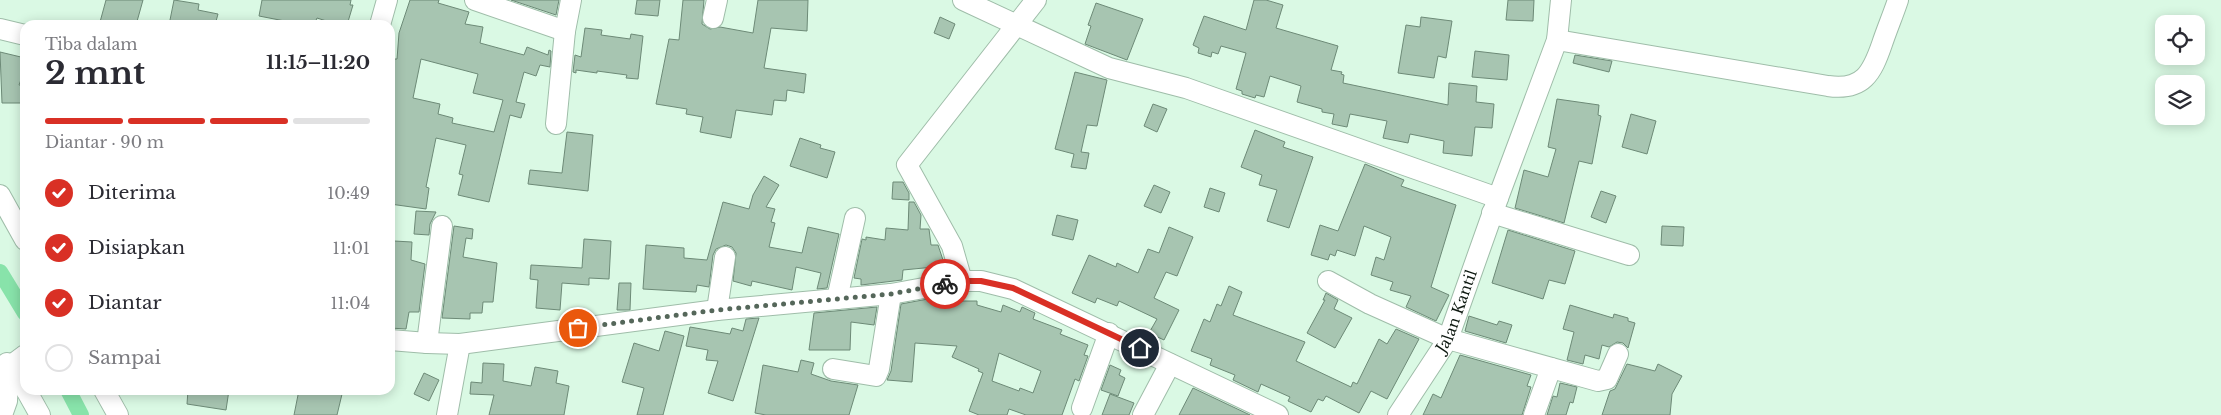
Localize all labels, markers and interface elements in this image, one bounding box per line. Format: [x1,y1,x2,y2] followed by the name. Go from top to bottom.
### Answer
[2155,15,2205,125] map controls
[2155,15,2205,65] button: locate
[45,34,137,54] text: Tiba dalam
[266,51,370,74] text: 11:15–11:20
[45,53,145,93] text: 2 mnt
[2155,75,2205,125] button: layers
[45,132,164,152] text: Diantar · 90 m
[45,179,73,207] icon: check
[88,181,176,204] text: Diterima
[327,183,370,203] text: 10:49
[45,234,73,262] icon: check
[88,236,185,259] text: Disiapkan
[333,238,370,258] text: 11:01
[920,259,970,309] courier
[1430,267,1481,358] street label: Jalan Kantil
[931,270,959,298] icon: bike
[45,289,73,317] icon: check
[88,291,162,314] text: Diantar
[330,293,370,313] text: 11:04
[557,307,599,349] pin
[564,314,592,342] icon: bag
[1119,327,1161,369] pin
[1126,334,1154,362] icon: home
[88,346,161,369] text: Sampai

